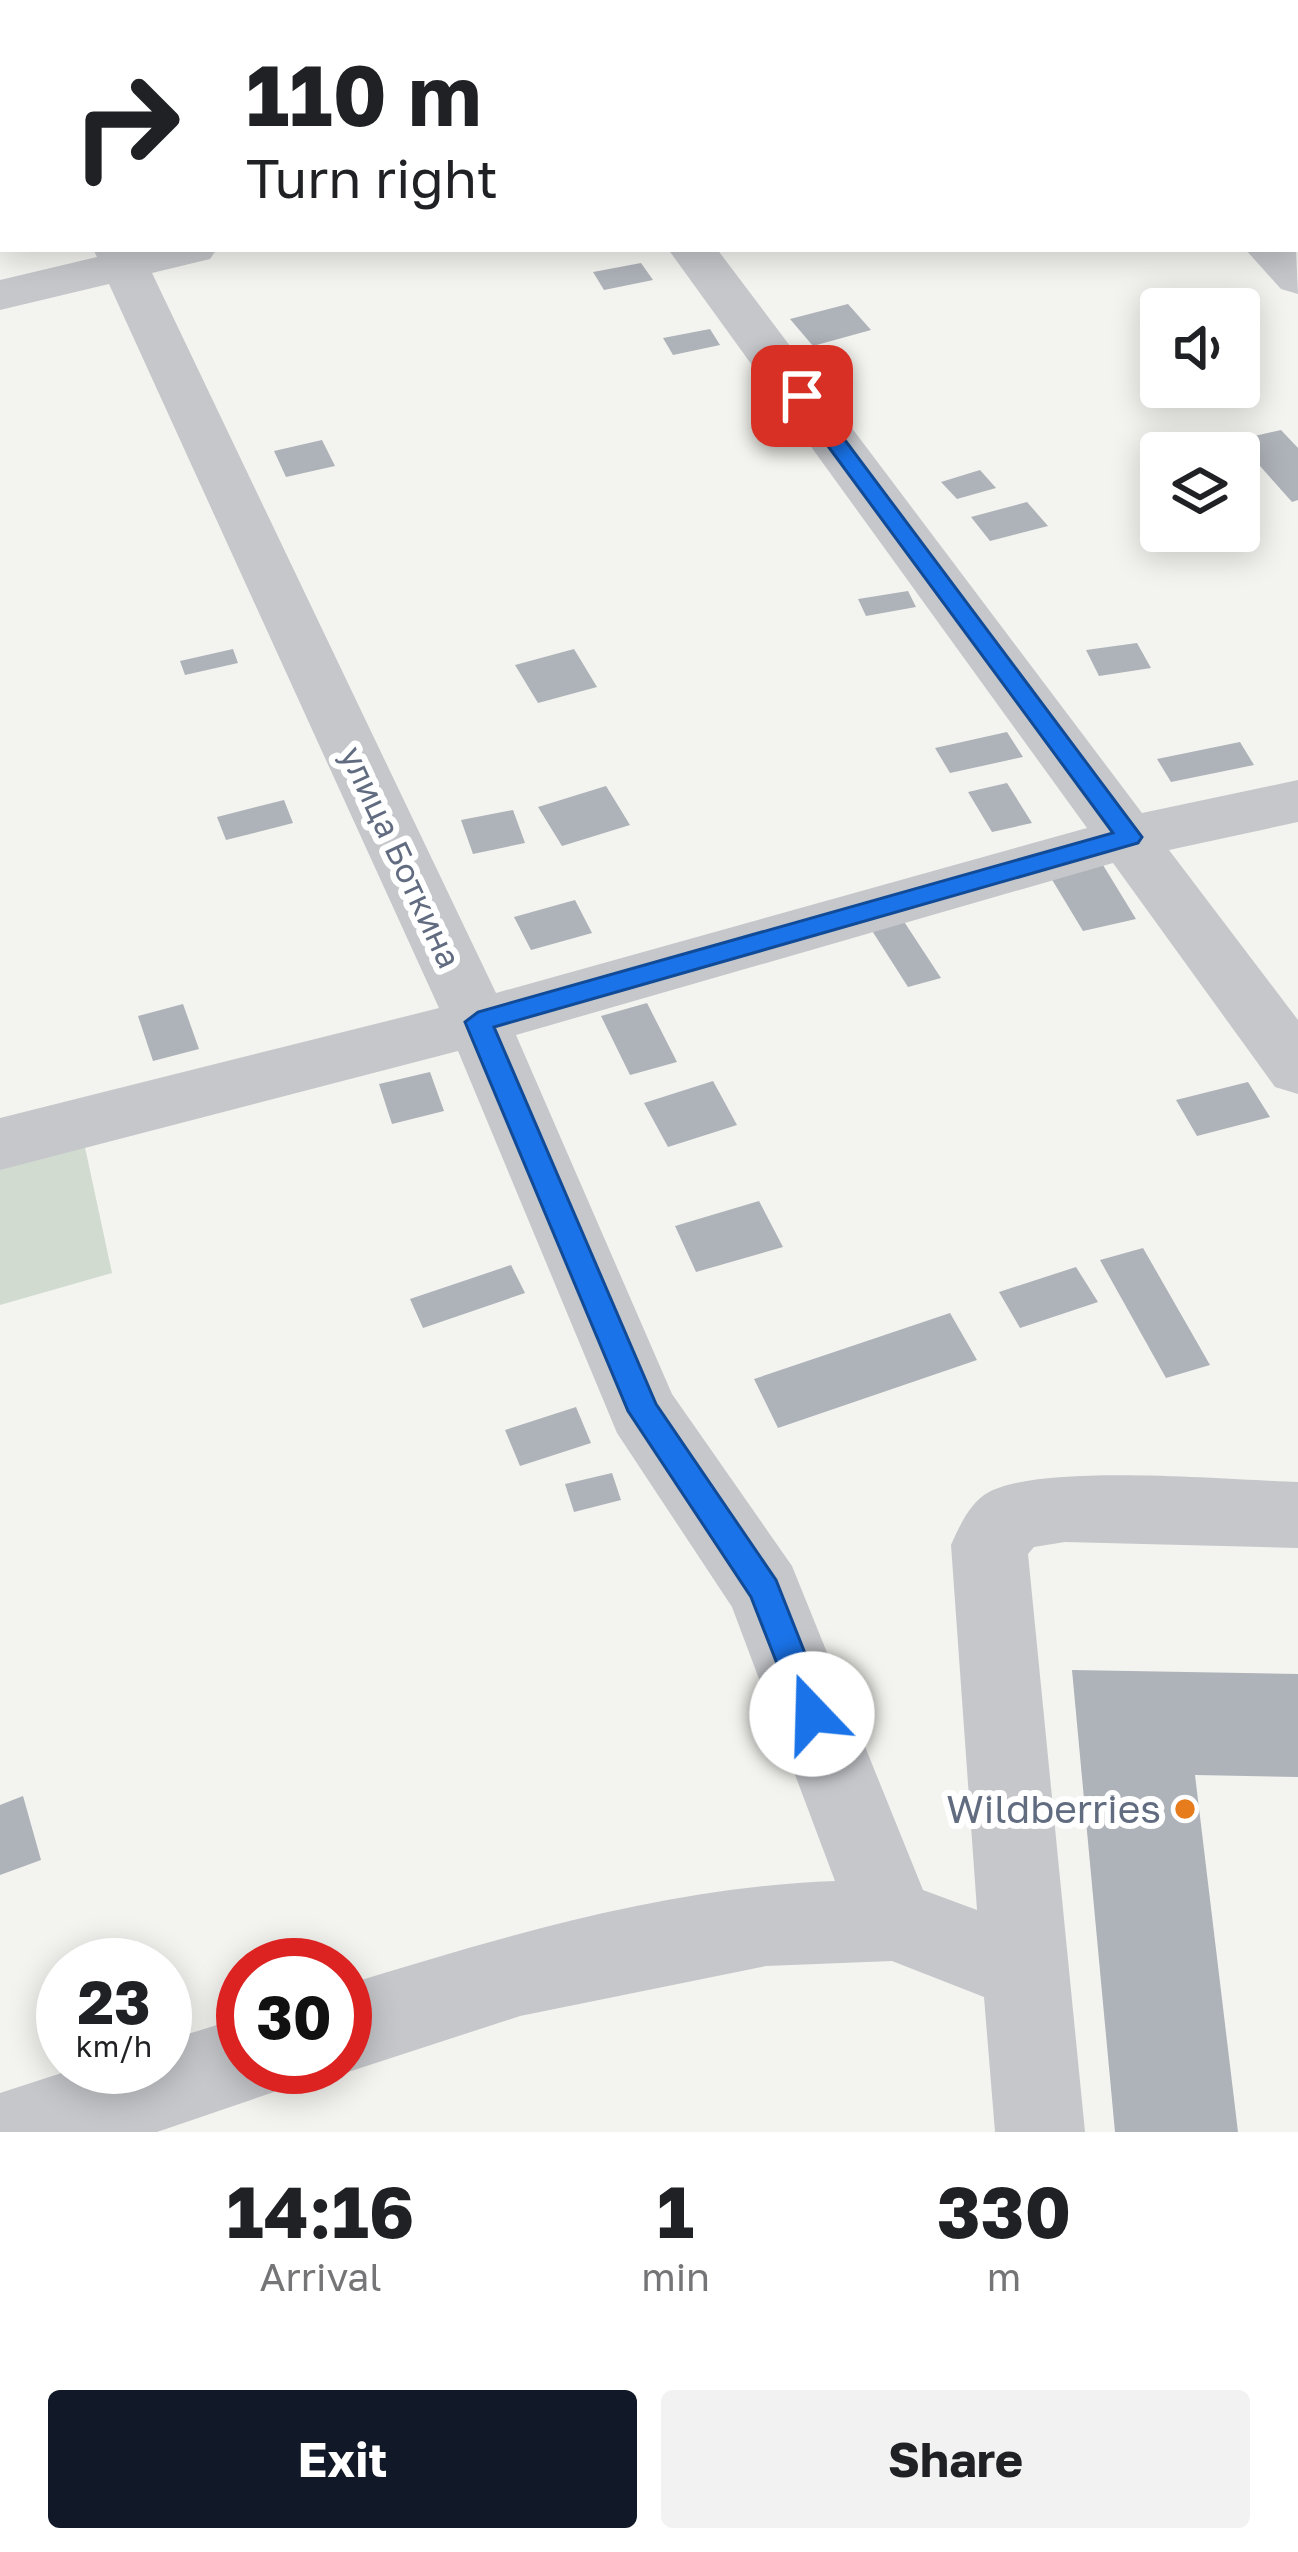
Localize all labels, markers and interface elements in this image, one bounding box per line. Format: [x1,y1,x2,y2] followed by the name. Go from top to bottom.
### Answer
[246,44,482,144] text: 110 m
[48,48,204,204] icon: right
[246,145,498,210] text: Turn right
[1140,288,1260,552] map controls
[1140,288,1260,408] button: sound
[751,345,853,447] pin
[769,363,835,429] icon: arrive
[1140,432,1260,552] button: layers
[333,740,470,974] street label: улица Боткина
[749,1651,875,1777] position arrow
[946,1785,1161,1832] place label: Wildberries
[1172,1796,1198,1822] marker: Wildberries
[216,1938,372,2094] speed limit sign: 30
[77,1965,151,2037] text: 23
[76,2028,152,2064] text: km/h
[227,2167,415,2254] text: 14:16
[657,2167,694,2254] text: 1
[937,2167,1071,2254] text: 330
[259,2253,382,2300] text: Arrival
[641,2253,710,2300] text: min
[987,2253,1021,2300] text: m
[48,2390,637,2528] button: Exit
[661,2390,1250,2528] button: Share

